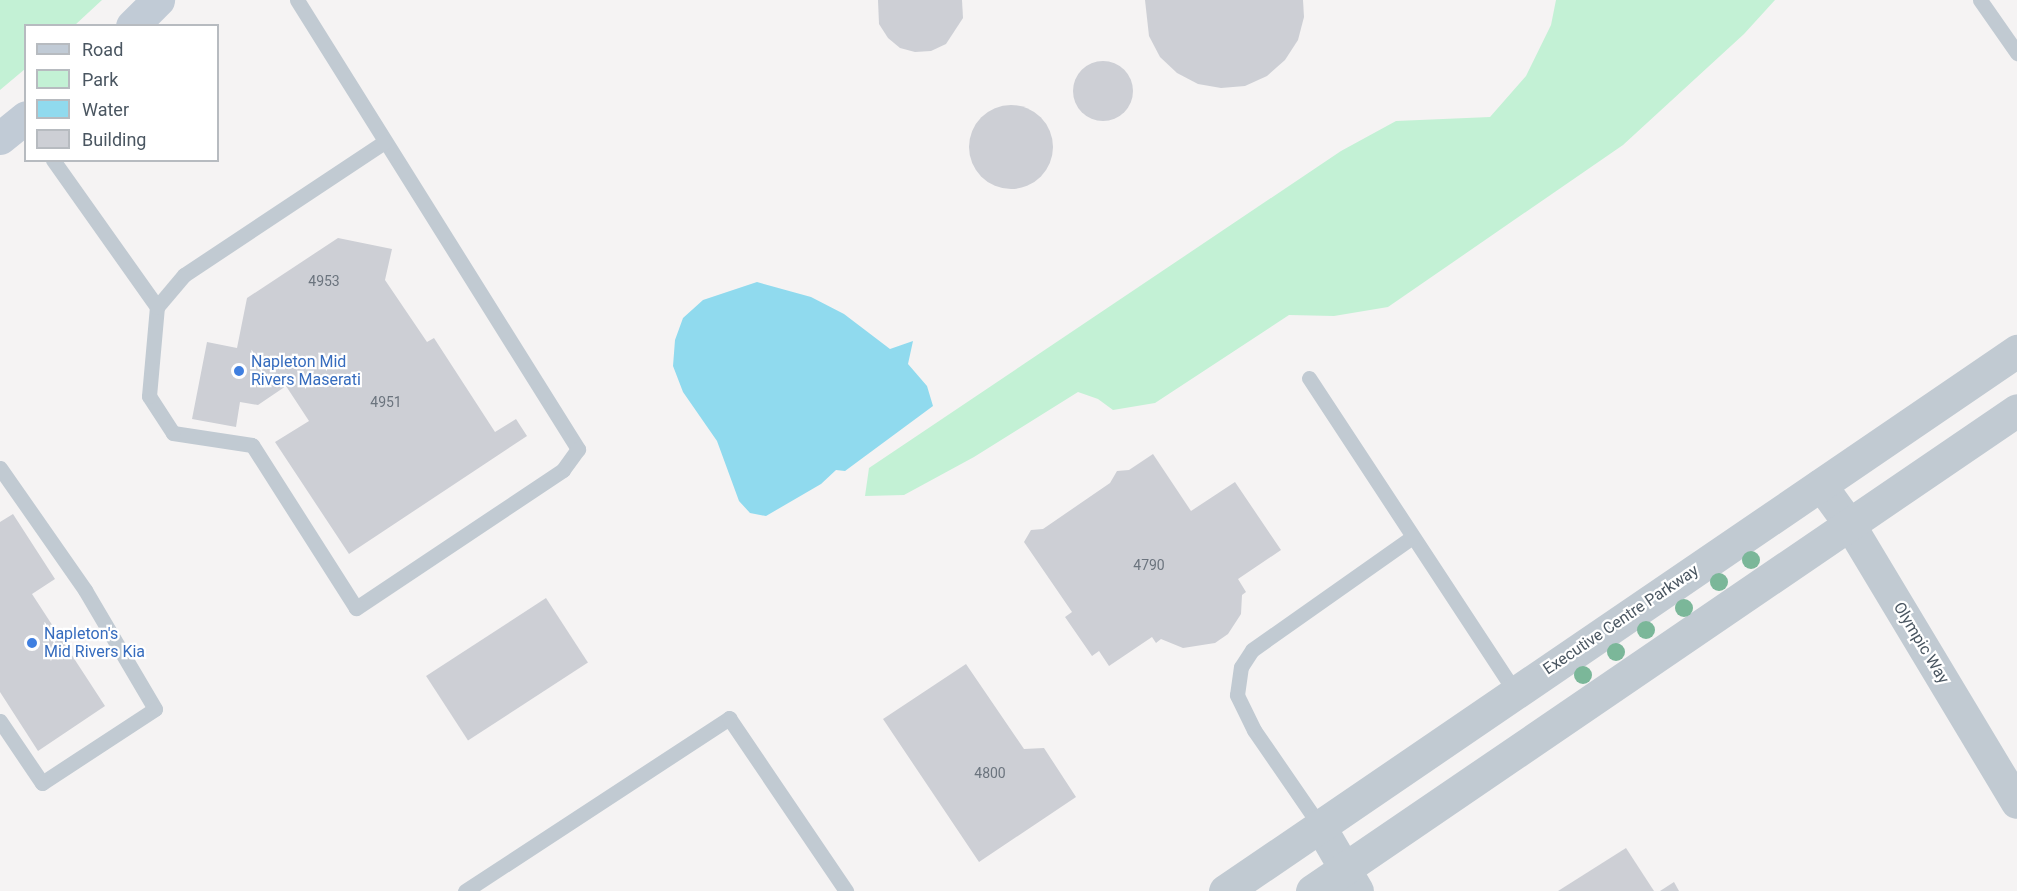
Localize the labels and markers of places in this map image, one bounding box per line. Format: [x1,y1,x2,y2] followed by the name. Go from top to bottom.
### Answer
[251,352,361,390] place label: Napleton Mid Rivers Maserati
[232,364,246,378] marker: Napleton Mid Rivers Maserati
[44,624,145,662] place label: Napleton's Mid Rivers Kia
[25,636,39,650] marker: Napleton's Mid Rivers Kia

